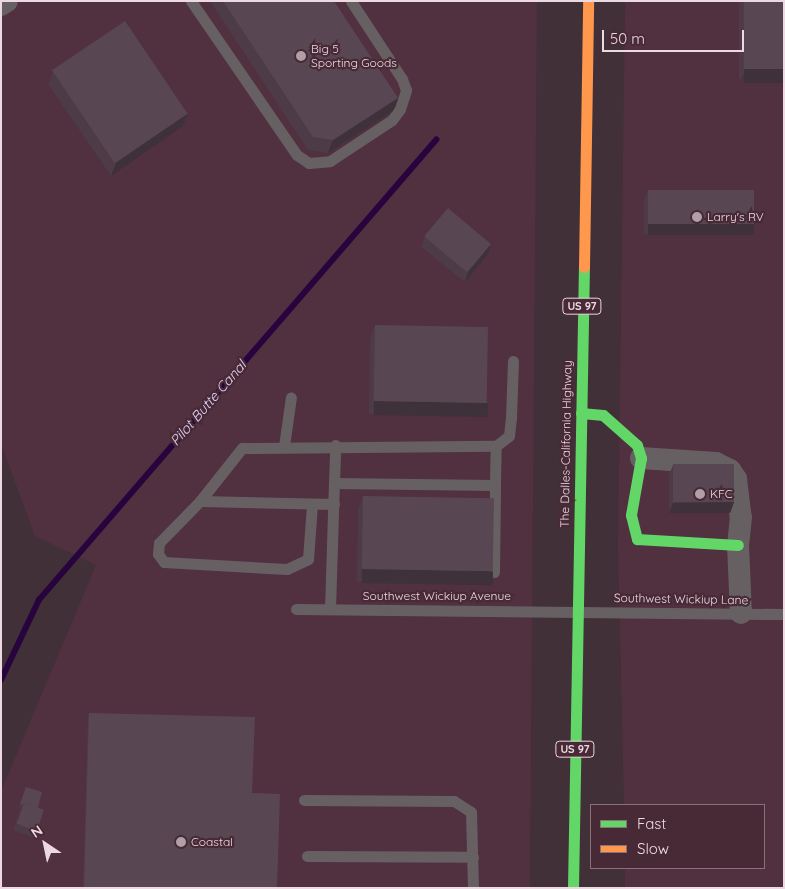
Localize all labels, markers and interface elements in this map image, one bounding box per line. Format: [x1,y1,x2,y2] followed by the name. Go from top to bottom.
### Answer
[605,20,748,52] scale bar
[610,29,645,48] text: 50 m
[311,42,397,70] place label: Big 5 Sporting Goods
[295,50,307,62] marker: Big 5 Sporting Goods
[707,210,764,224] place label: Larry's RV
[691,211,703,223] marker: Larry's RV
[562,298,602,314] road number: US 97
[167,357,249,449] water label: Pilot Butte Canal
[557,360,575,528] street label: The Dalles-California Highway
[710,487,733,501] place label: KFC
[694,488,706,500] marker: KFC
[363,589,511,603] street label: Southwest Wickiup Avenue
[614,591,748,607] street label: Southwest Wickiup Lane
[555,741,595,758] road number: US 97
[590,804,765,869] legend
[637,814,666,833] text: Fast
[20,819,70,869] north arrow
[27,821,46,842] text: N
[191,835,233,849] place label: Coastal
[175,836,187,848] marker: Coastal
[637,839,669,858] text: Slow

